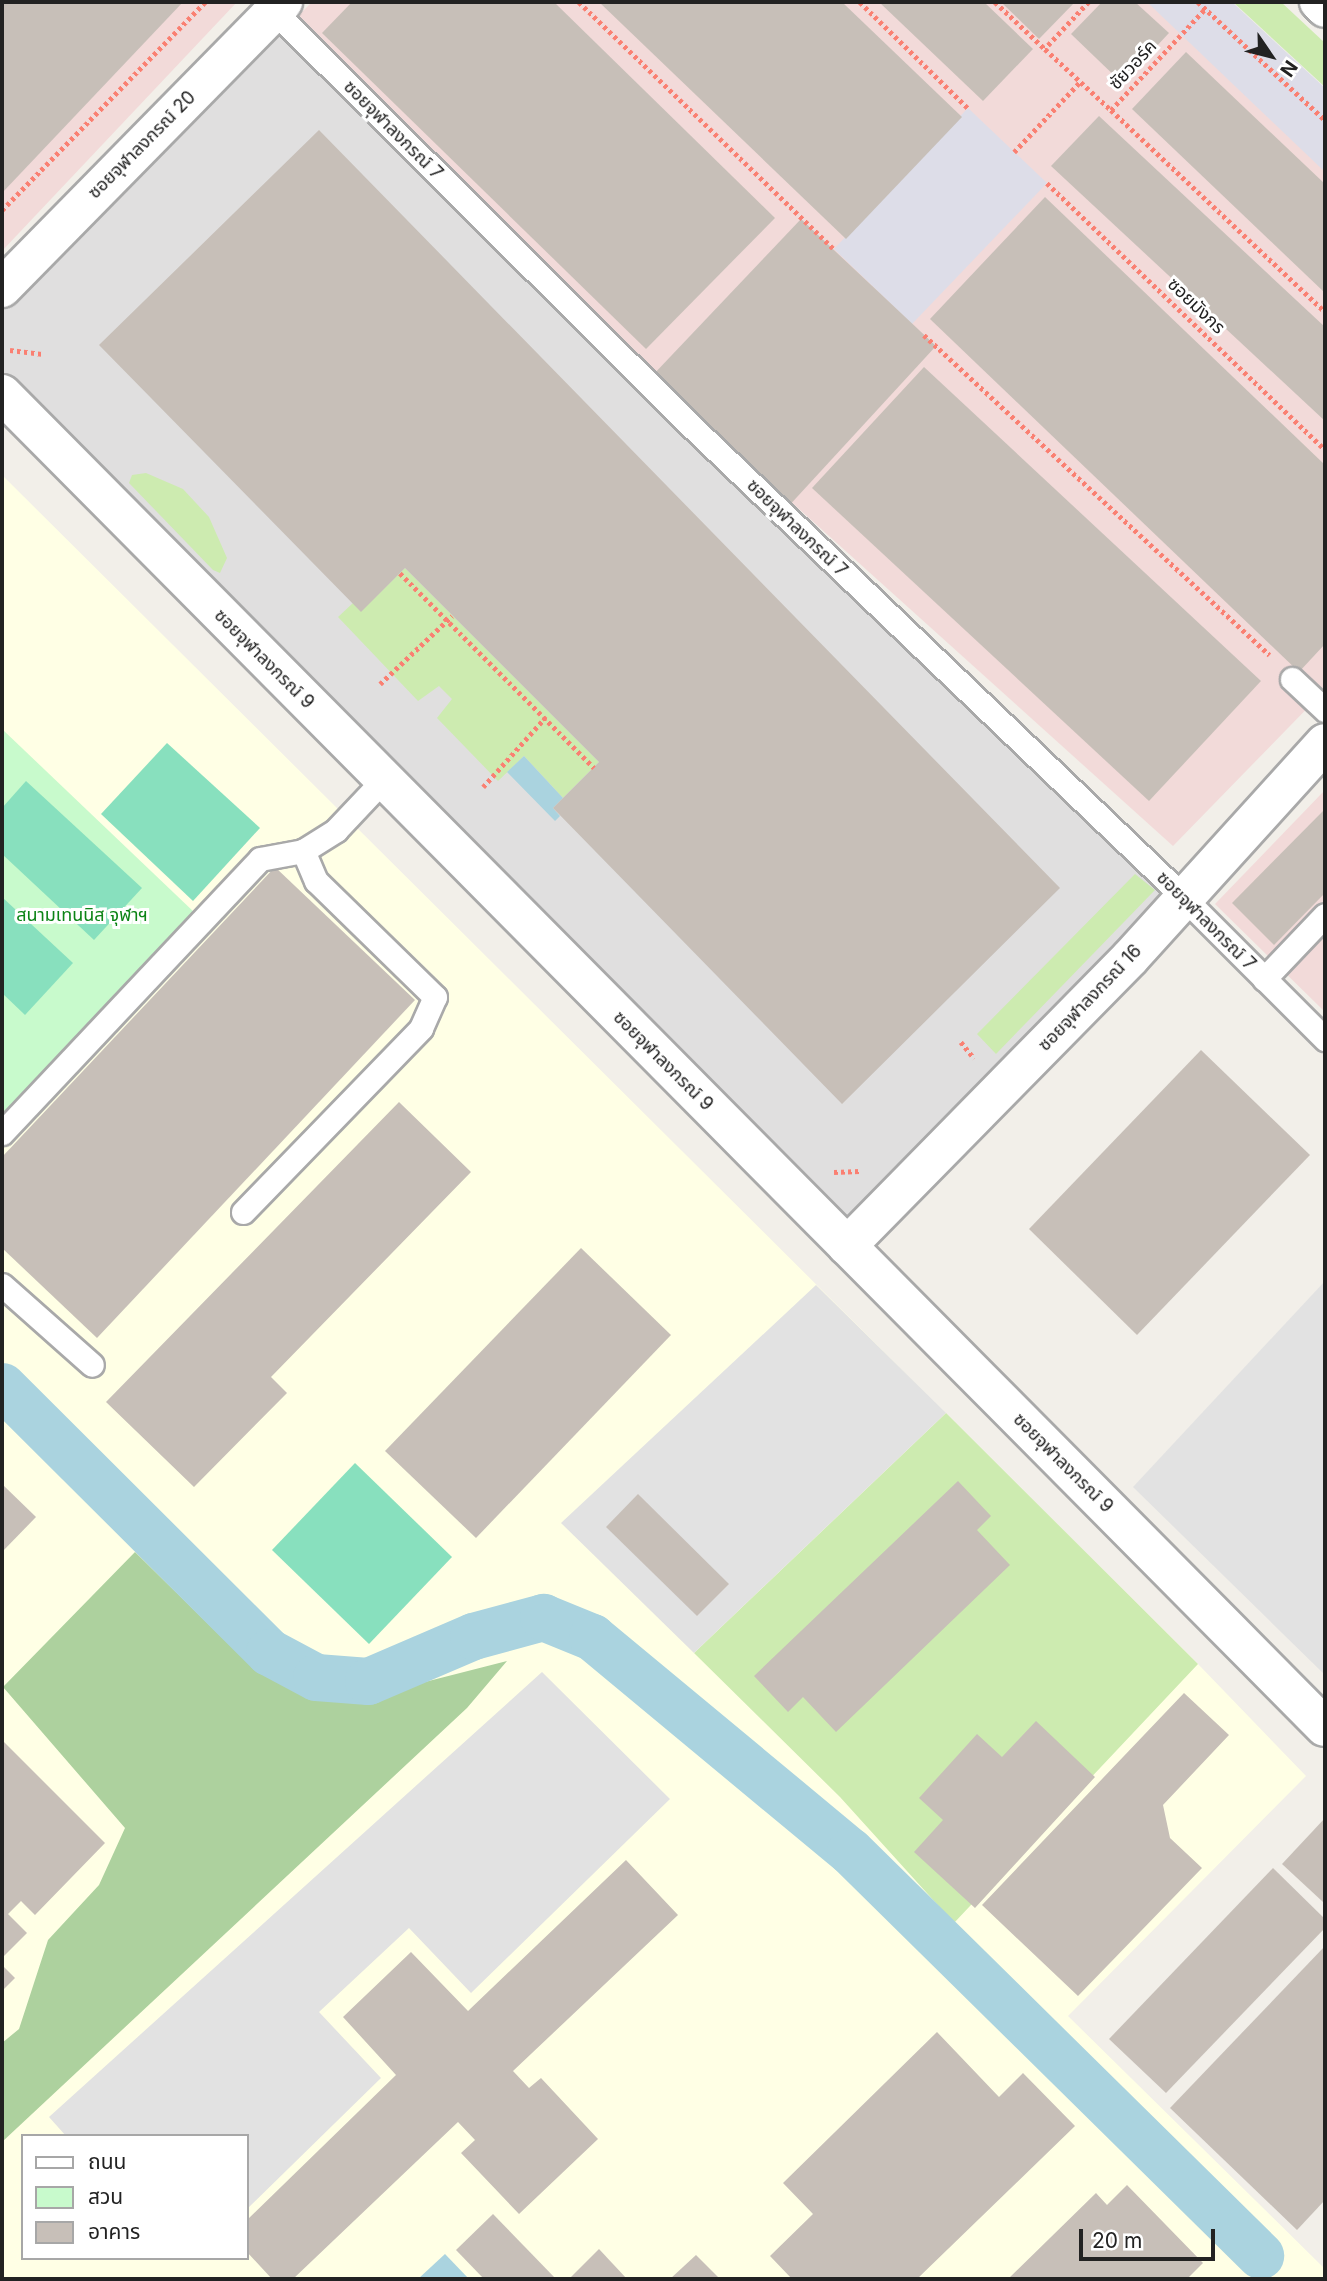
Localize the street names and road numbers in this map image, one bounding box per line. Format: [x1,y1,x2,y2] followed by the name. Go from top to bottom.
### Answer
[1105,36,1161,94] street label: ซัยวอร์ค
[339,76,447,184] street label: ซอยจุฬาลงกรณ์ 7
[84,87,200,203] street label: ซอยจุฬาลงกรณ์ 20
[1163,273,1229,339] street label: ซอยมังกร
[742,475,852,581] street label: ซอยจุฬาลงกรณ์ 7
[210,605,318,713] street label: ซอยจุฬาลงกรณ์ 9
[1152,867,1260,975] street label: ซอยจุฬาลงกรณ์ 7
[1034,940,1146,1056] street label: ซอยจุฬาลงกรณ์ 16
[609,1007,717,1115] street label: ซอยจุฬาลงกรณ์ 9
[1009,1409,1117,1517] street label: ซอยจุฬาลงกรณ์ 9

